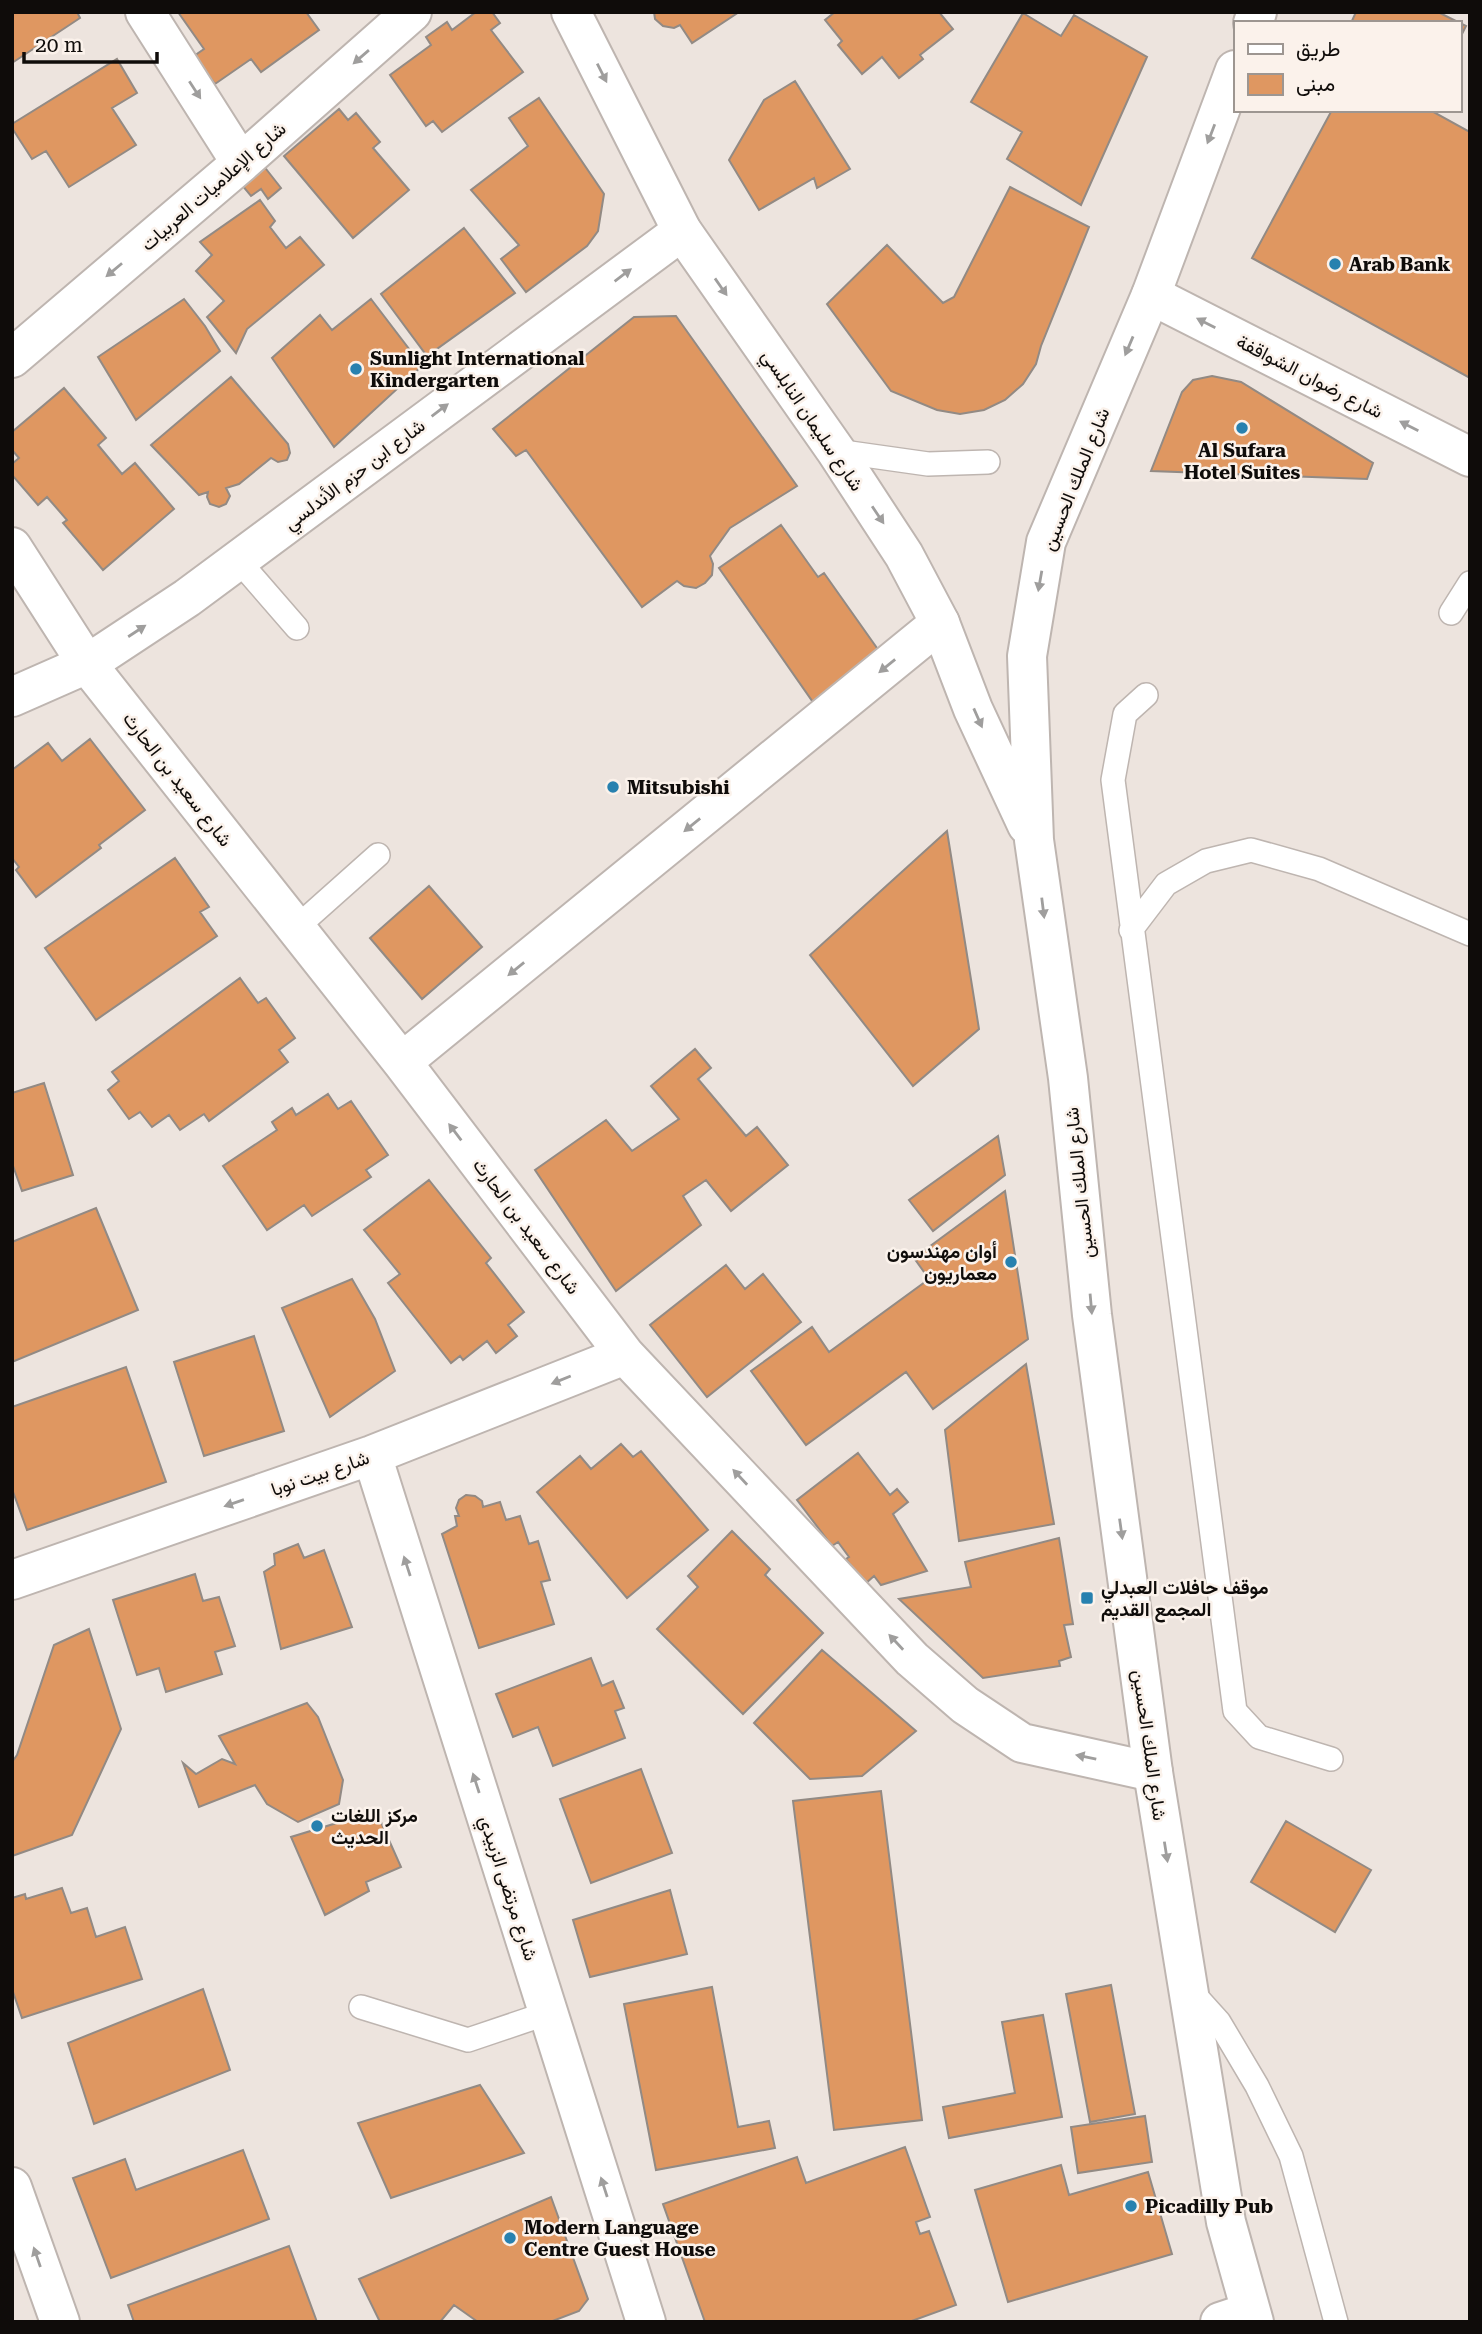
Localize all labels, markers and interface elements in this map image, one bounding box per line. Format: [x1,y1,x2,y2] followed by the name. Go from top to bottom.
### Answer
[24,21,158,65] scale bar
[1234,21,1461,112] legend
[35,33,83,57] text: 20 m
[1296,37,1341,62] text: طريق
[352,49,369,64] one-way arrow
[596,63,607,83] one-way arrow
[1296,72,1335,96] text: مبنى
[189,81,202,100] one-way arrow
[136,117,291,256] street label: شارع الإعلاميات العربيات
[1205,124,1216,145] one-way arrow
[1349,253,1450,276] place label: Arab Bank
[1327,256,1343,272] marker: Arab Bank
[106,262,123,277] one-way arrow
[614,268,632,282] one-way arrow
[714,278,728,296] one-way arrow
[1196,318,1216,329] one-way arrow
[1232,330,1387,424] street label: شارع رضوان الشواقفة
[1123,336,1134,357] one-way arrow
[753,345,868,498] street label: شارع سليمان النابلسي
[370,347,585,392] place label: Sunlight International Kindergarten
[348,361,364,377] marker: Sunlight International Kindergarten
[431,404,449,418] one-way arrow
[1036,404,1116,554] street label: شارع الملك الحسين
[279,414,432,538] street label: شارع ابن حزم الأندلسي
[1234,420,1250,436] marker: Al Sufara Hotel Suites
[1399,420,1419,432] one-way arrow
[1184,439,1301,484] place label: Al Sufara Hotel Suites
[871,506,885,524] one-way arrow
[1034,570,1045,592] one-way arrow
[127,624,147,637] one-way arrow
[879,658,897,673] one-way arrow
[117,708,237,852] street label: شارع سعيد بن الحارث
[973,708,984,729] one-way arrow
[627,776,730,799] place label: Mitsubishi
[605,779,621,795] marker: Mitsubishi
[684,817,701,832] one-way arrow
[1037,897,1048,919] one-way arrow
[508,961,525,976] one-way arrow
[1060,1106,1100,1260] street label: شارع الملك الحسين
[448,1122,462,1141] one-way arrow
[467,1154,585,1299] street label: شارع سعيد بن الحارث
[887,1240,997,1286] place label: أوان مهندسون معماريون
[1003,1254,1019,1270] marker: أوان مهندسون معماريون
[1086,1293,1097,1315] one-way arrow
[550,1375,571,1386] one-way arrow
[268,1446,373,1502] street label: شارع بيت نوبا
[731,1468,748,1485] one-way arrow
[223,1498,244,1509] one-way arrow
[1115,1518,1126,1540] one-way arrow
[402,1555,412,1576] one-way arrow
[1101,1576,1269,1623] place label: موقف حافلات العبدلي المجمع القديم
[1079,1590,1095,1606] marker: موقف حافلات العبدلي المجمع القديم
[889,1634,905,1651] one-way arrow
[1127,1668,1171,1822] street label: شارع الملك الحسين
[1075,1751,1097,1762] one-way arrow
[470,1772,480,1793] one-way arrow
[331,1804,418,1849] place label: مركز اللغات الحديث
[470,1813,543,1965] street label: شارع مرتضى الزبيدي
[309,1818,325,1834] marker: مركز اللغات الحديث
[1161,1841,1172,1863] one-way arrow
[598,2176,608,2197] one-way arrow
[1145,2195,1274,2218] place label: Picadilly Pub
[1123,2198,1139,2214] marker: Picadilly Pub
[524,2216,716,2261] place label: Modern Language Centre Guest House
[502,2230,518,2246] marker: Modern Language Centre Guest House
[31,2247,42,2268] one-way arrow

